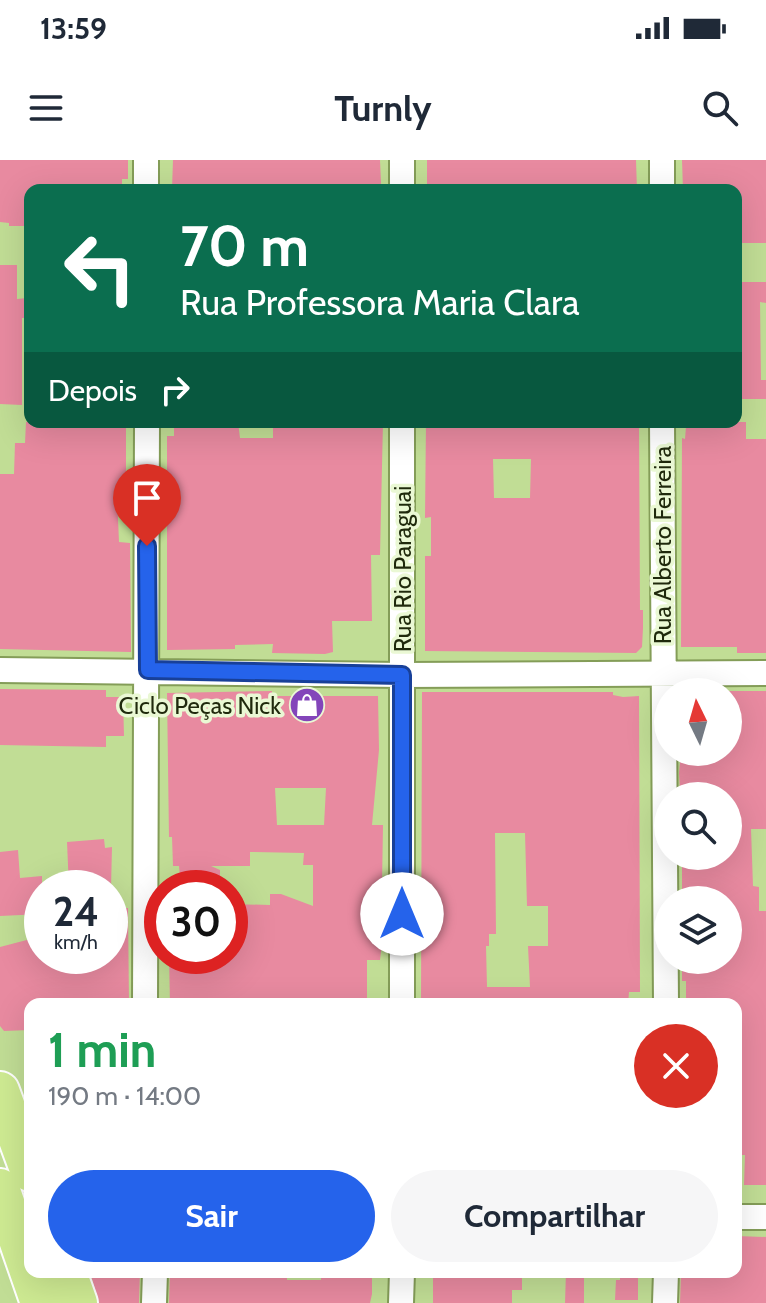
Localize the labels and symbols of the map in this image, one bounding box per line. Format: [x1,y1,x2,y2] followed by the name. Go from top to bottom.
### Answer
[648,445,677,644] street label: Rua Alberto Ferreira
[113,464,181,546] pin
[388,486,417,652] street label: Rua Rio Paraguai
[654,678,742,766] north arrow
[288,686,326,724] shop icon: Ciclo Peças Nick
[118,691,281,720] place label: Ciclo Peças Nick
[144,870,248,974] speed limit sign: 30
[360,872,444,956] position arrow

